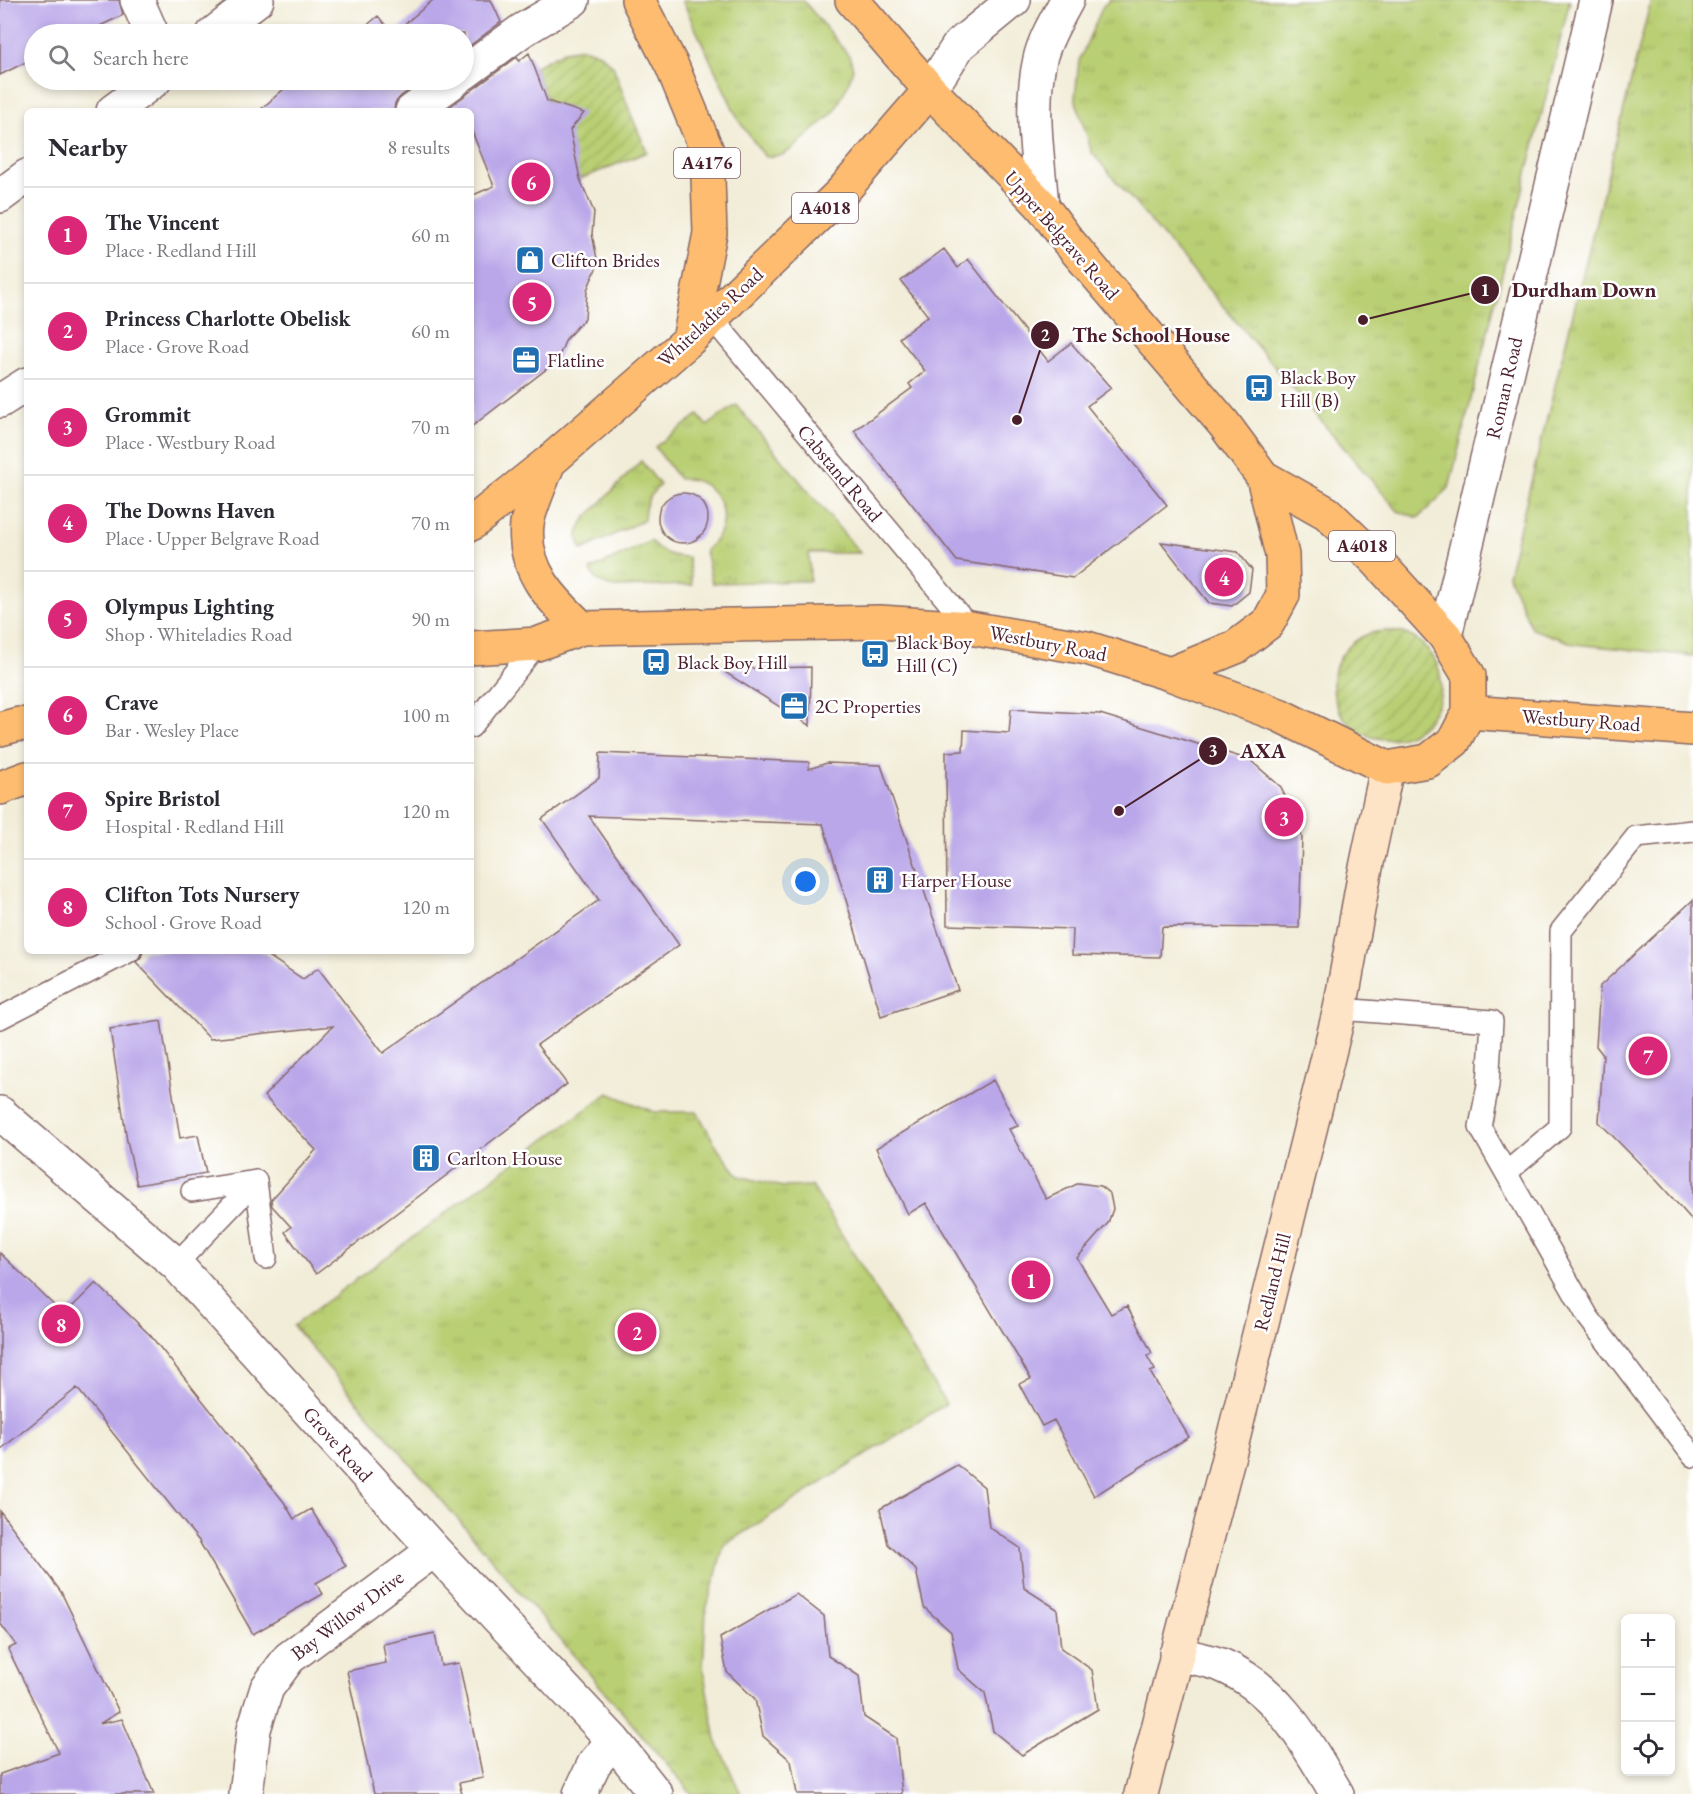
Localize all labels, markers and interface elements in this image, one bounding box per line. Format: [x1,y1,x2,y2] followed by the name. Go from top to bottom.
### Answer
[24,24,474,90] search box
[45,41,78,74] icon: search
[93,43,188,72] text: Search here
[48,130,128,164] text: Nearby
[387,134,450,160] text: 8 results
[674,148,740,178] road number: A4176
[512,160,550,204] pin: 6
[999,165,1126,306] street label: Upper Belgrave Road
[792,193,858,223] road number: A4018
[105,208,219,237] text: The Vincent
[62,222,73,248] text: 1
[411,222,450,248] text: 60 m
[105,237,257,263] text: Place · Redland Hill
[514,244,546,276] shop icon: Clifton Brides
[551,247,660,273] place label: Clifton Brides
[652,261,769,373] street label: Whiteladies Road
[1470,271,1668,310] callout: Durdham Down
[1512,276,1656,303] text: Durdham Down
[1480,278,1490,301] text: 1
[512,280,552,324] pin: 5
[105,304,350,333] text: Princess Charlotte Obelisk
[1030,315,1242,354] callout: The School House
[62,318,73,344] text: 2
[411,318,450,344] text: 60 m
[1072,321,1230,348] text: The School House
[1040,323,1050,346] text: 2
[105,333,249,359] text: Place · Grove Road
[1480,333,1529,442] street label: Roman Road
[510,344,542,376] office icon: Flatline
[547,347,605,373] place label: Flatline
[1280,364,1356,413] place label: Black Boy Hill (B)
[1243,372,1275,404] bus stop icon: Black Boy Hill (B)
[105,400,191,429] text: Grommit
[62,414,73,440] text: 3
[411,414,450,440] text: 70 m
[792,419,889,528] street label: Cabstand Road
[105,429,275,455] text: Place · Westbury Road
[105,496,275,525] text: The Downs Haven
[62,510,73,536] text: 4
[411,510,450,536] text: 70 m
[105,525,320,551] text: Place · Upper Belgrave Road
[1329,531,1395,561] road number: A4018
[1204,554,1244,600] pin: 4
[105,592,274,621] text: Olympus Lighting
[62,606,73,632] text: 5
[411,606,450,632] text: 90 m
[987,619,1110,667] street label: Westbury Road
[105,621,292,647] text: Shop · Whiteladies Road
[896,629,972,678] place label: Black Boy Hill (C)
[859,638,891,670] bus stop icon: Black Boy Hill (C)
[640,646,672,678] bus stop icon: Black Boy Hill
[677,649,788,675] place label: Black Boy Hill
[105,688,158,717] text: Crave
[778,690,810,722] office icon: 2C Properties
[815,693,921,719] place label: 2C Properties
[62,702,73,728] text: 6
[402,702,450,728] text: 100 m
[1521,703,1642,737] street label: Westbury Road
[105,717,239,743] text: Bar · Wesley Place
[1198,731,1298,770] callout: AXA
[1239,737,1287,764] text: AXA
[1208,739,1218,762] text: 3
[105,784,220,813] text: Spire Bristol
[1264,794,1304,840] pin: 3
[62,798,73,824] text: 7
[402,798,450,824] text: 120 m
[105,813,284,839] text: Hospital · Redland Hill
[864,864,896,896] building icon: Harper House
[791,867,820,896] your location
[901,867,1012,893] place label: Harper House
[105,880,300,909] text: Clifton Tots Nursery
[62,894,73,920] text: 8
[402,894,450,920] text: 120 m
[105,909,262,935] text: School · Grove Road
[1628,1034,1668,1078] pin: 7
[410,1142,442,1174] building icon: Carlton House
[447,1145,562,1171] place label: Carlton House
[1247,1230,1297,1334] street label: Redland Hill
[1012,1258,1050,1302] pin: 1
[42,1302,80,1346] pin: 8
[618,1310,656,1354] pin: 2
[297,1401,379,1488] street label: Grove Road
[285,1564,409,1666] street label: Bay Willow Drive
[1621,1614,1675,1776] map controls
[1621,1614,1675,1668] button: +
[1621,1668,1675,1722] button: −
[1621,1722,1675,1776] button: locate

